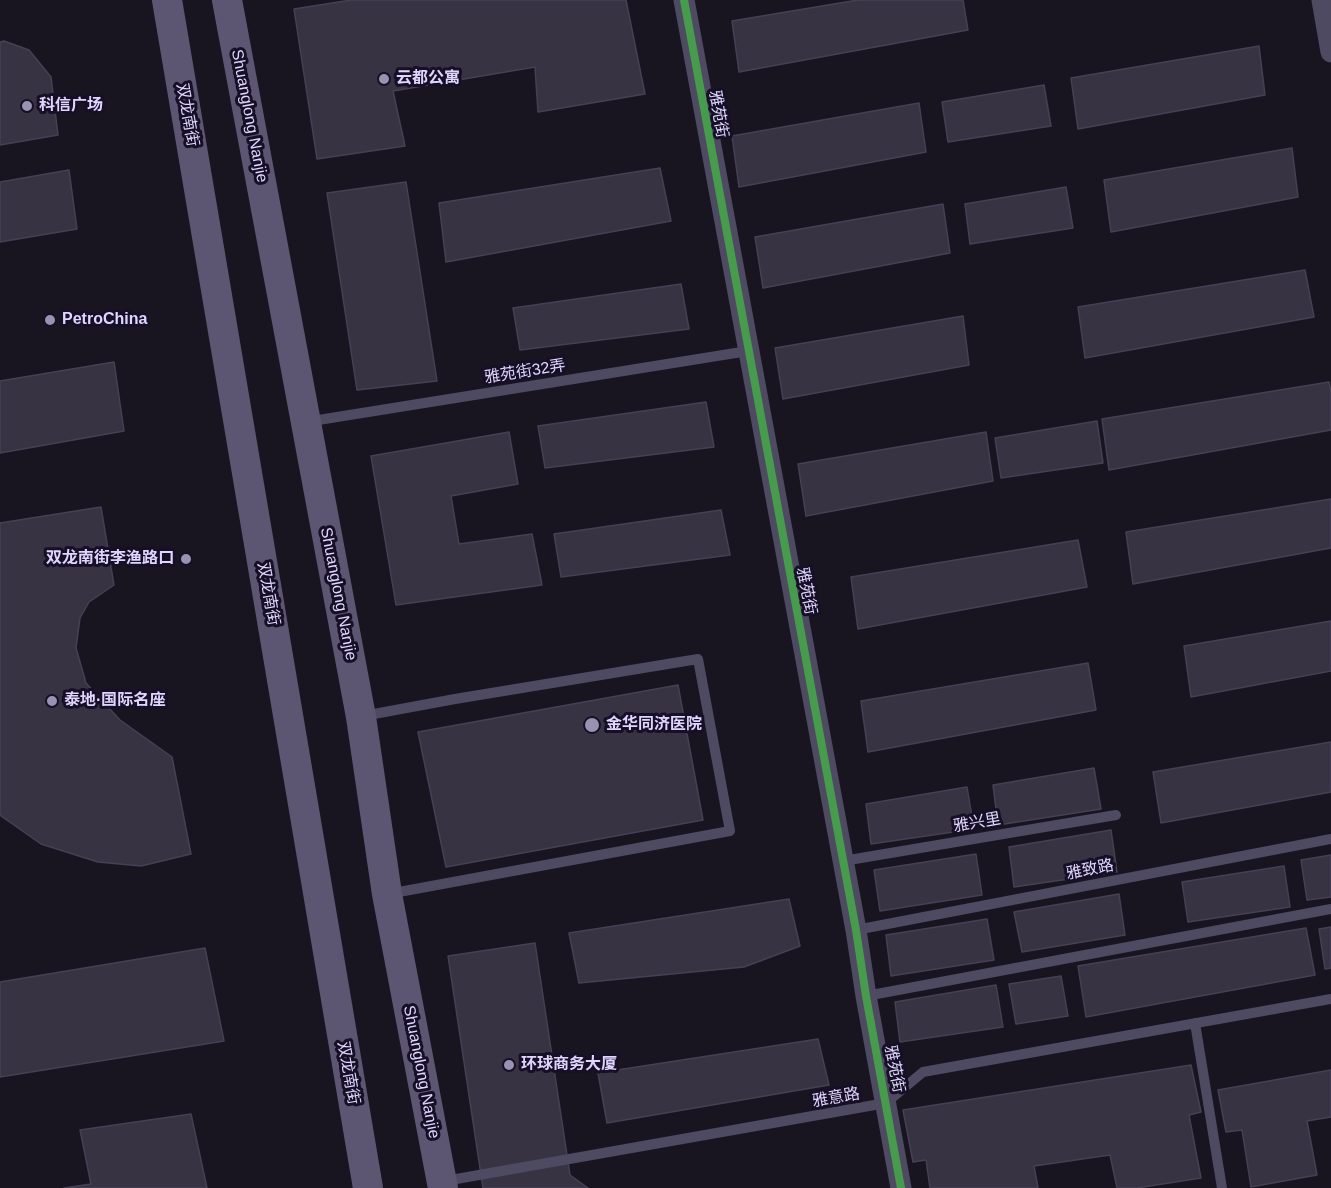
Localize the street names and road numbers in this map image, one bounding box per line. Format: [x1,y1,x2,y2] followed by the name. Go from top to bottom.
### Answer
[227,48,271,184] street label: Shuanglong Nanjie
[172,82,202,148] street label: 双龙南街
[704,89,732,139] street label: 雅苑街
[483,356,567,388] street label: 雅苑街32弄
[316,526,360,662] street label: Shuanglong Nanjie
[253,561,283,627] street label: 双龙南街
[792,566,820,616] street label: 雅苑街
[952,809,1002,837] street label: 雅兴里
[1065,856,1115,884] street label: 雅致路
[399,1004,443,1140] street label: Shuanglong Nanjie
[333,1040,363,1106] street label: 双龙南街
[880,1044,908,1094] street label: 雅苑街
[811,1084,861,1112] street label: 雅意路

